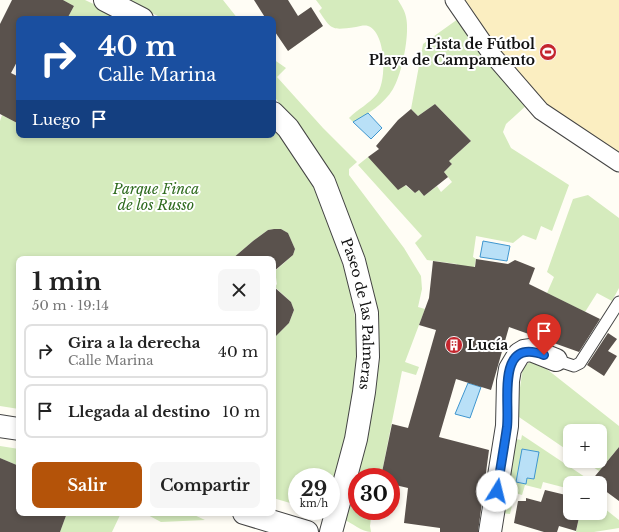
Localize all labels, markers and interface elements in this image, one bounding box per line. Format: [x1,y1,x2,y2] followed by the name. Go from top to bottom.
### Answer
[98,29,176,64] text: 40 m
[32,32,84,84] icon: right
[369,35,535,69] place label: Pista de Fútbol Playa de Campamento
[538,42,558,62] sports icon: Pista de Fútbol Playa de Campamento
[98,64,216,86] text: Calle Marina
[88,108,110,130] icon: arrive
[32,110,80,129] text: Luego
[112,180,199,214] park label: Parque Finca de los Russo
[337,235,377,391] street label: Paseo de las Palmeras
[32,267,102,296] text: 1 min
[218,269,260,311] button: close
[32,297,109,314] text: 50 m · 19:14
[527,314,561,355] pin
[533,320,555,342] icon: arrive
[68,333,200,352] text: Gira a la derecha
[444,335,464,355] building icon: Lucía
[467,336,508,354] place label: Lucía
[34,340,56,362] icon: right
[218,342,258,361] text: 40 m
[68,352,153,369] text: Calle Marina
[34,400,56,422] icon: arrive
[68,402,210,421] text: Llegada al destino
[222,402,260,421] text: 10 m
[563,424,607,520] map controls
[563,424,607,468] button: +
[32,462,142,508] button: Salir
[150,462,260,508] button: Compartir
[348,468,400,520] speed limit sign: 30
[476,470,518,512] position arrow
[563,476,607,520] button: −
[301,477,327,501] text: 29
[300,497,328,510] text: km/h

